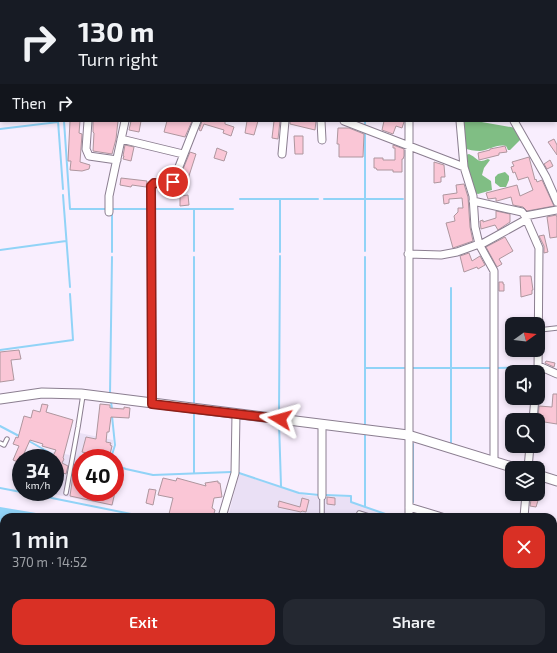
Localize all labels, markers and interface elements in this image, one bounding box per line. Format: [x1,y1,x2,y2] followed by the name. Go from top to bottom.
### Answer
[78,14,154,48] text: 130 m
[12,16,64,68] icon: right
[78,48,158,70] text: Turn right
[54,92,76,114] icon: right
[12,94,46,112] text: Then
[156,165,190,199] pin
[162,171,184,193] icon: arrive
[505,317,545,357] north arrow
[505,317,545,501] map controls
[505,365,545,405] button: sound
[259,398,301,440] position arrow
[505,413,545,453] button: search
[72,449,124,501] speed limit sign: 40
[26,458,50,482] text: 34
[505,461,545,501] button: layers
[26,479,50,491] text: km/h
[12,524,69,553] text: 1 min
[503,526,545,568] button: close
[12,554,87,570] text: 370 m · 14:52
[12,599,275,645] button: Exit
[283,599,545,645] button: Share

